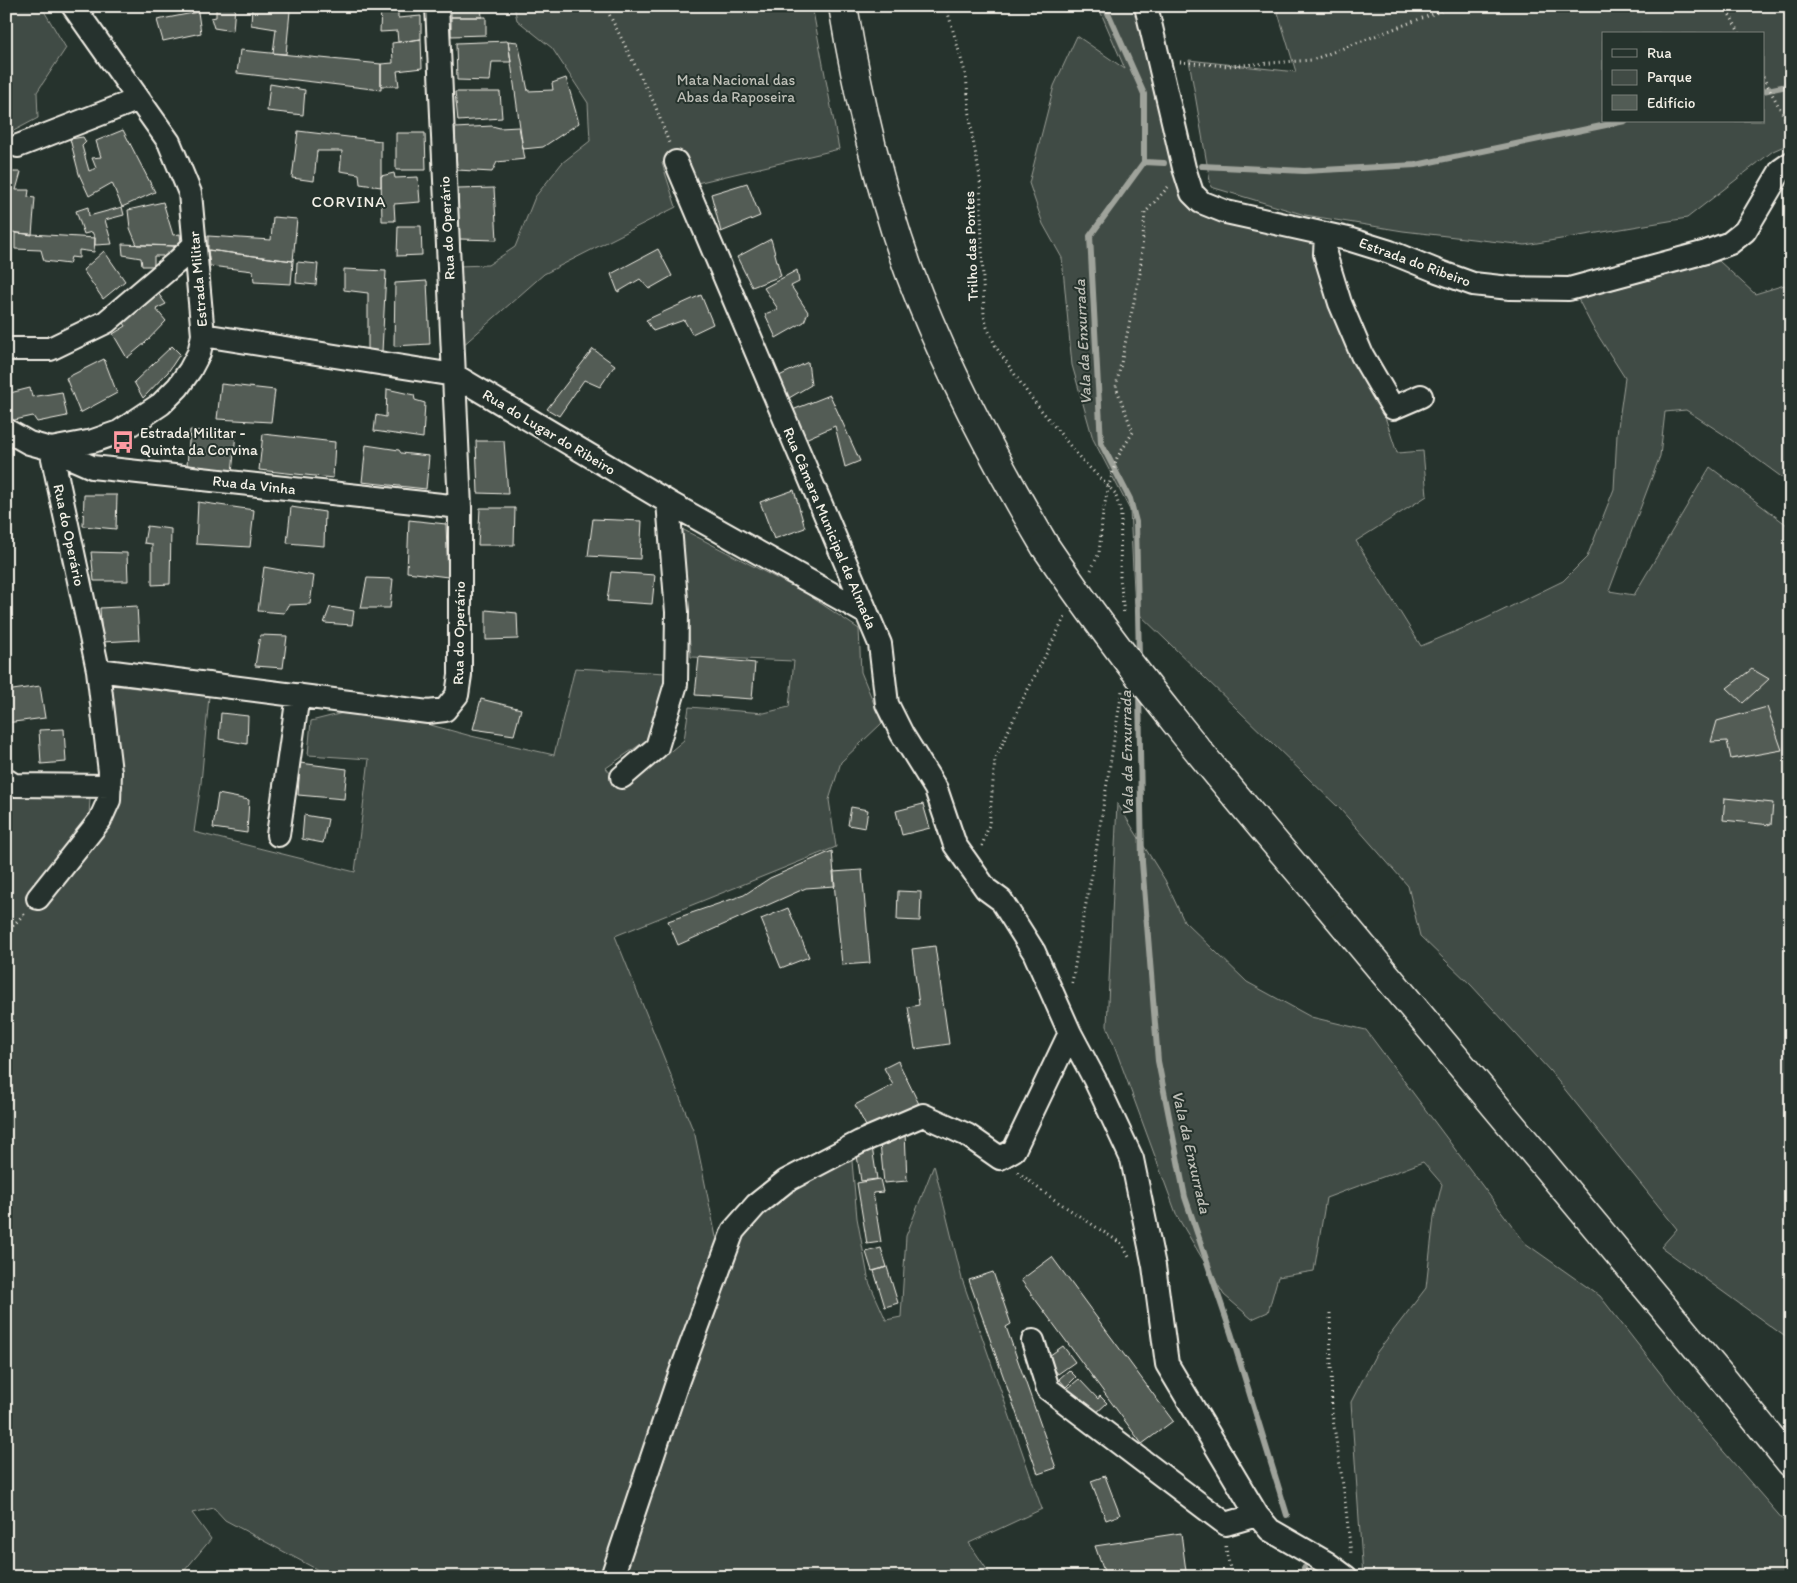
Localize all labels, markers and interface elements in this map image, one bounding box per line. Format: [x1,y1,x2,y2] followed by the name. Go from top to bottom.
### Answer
[1602,32,1764,122] legend
[1647,44,1672,62] text: Rua
[1647,68,1692,86] text: Parque
[677,71,796,106] park label: Mata Nacional das Abas da Raposeira
[1647,94,1695,112] text: Edifício
[435,176,459,280] street label: Rua do Operário
[960,190,982,301] street label: Trilho das Pontes
[312,192,386,211] district label: CORVINA
[185,230,211,328] street label: Estrada Militar
[1357,233,1473,291] street label: Estrada do Ribeiro
[1070,278,1095,405] water label: Vala da Enxurrada
[479,385,619,479] street label: Rua do Lugar do Ribeiro
[140,424,258,459] place label: Estrada Militar - Quinta da Corvina
[779,425,881,632] street label: Rua Câmara Municipal de Almada
[110,429,136,455] bus stop icon: Estrada Militar - Quinta da Corvina
[211,472,297,498] street label: Rua da Vinha
[49,482,89,588] street label: Rua do Operário
[449,581,469,685] street label: Rua do Operário
[1116,689,1137,816] water label: Vala da Enxurrada
[1168,1089,1215,1216] water label: Vala da Enxurrada

